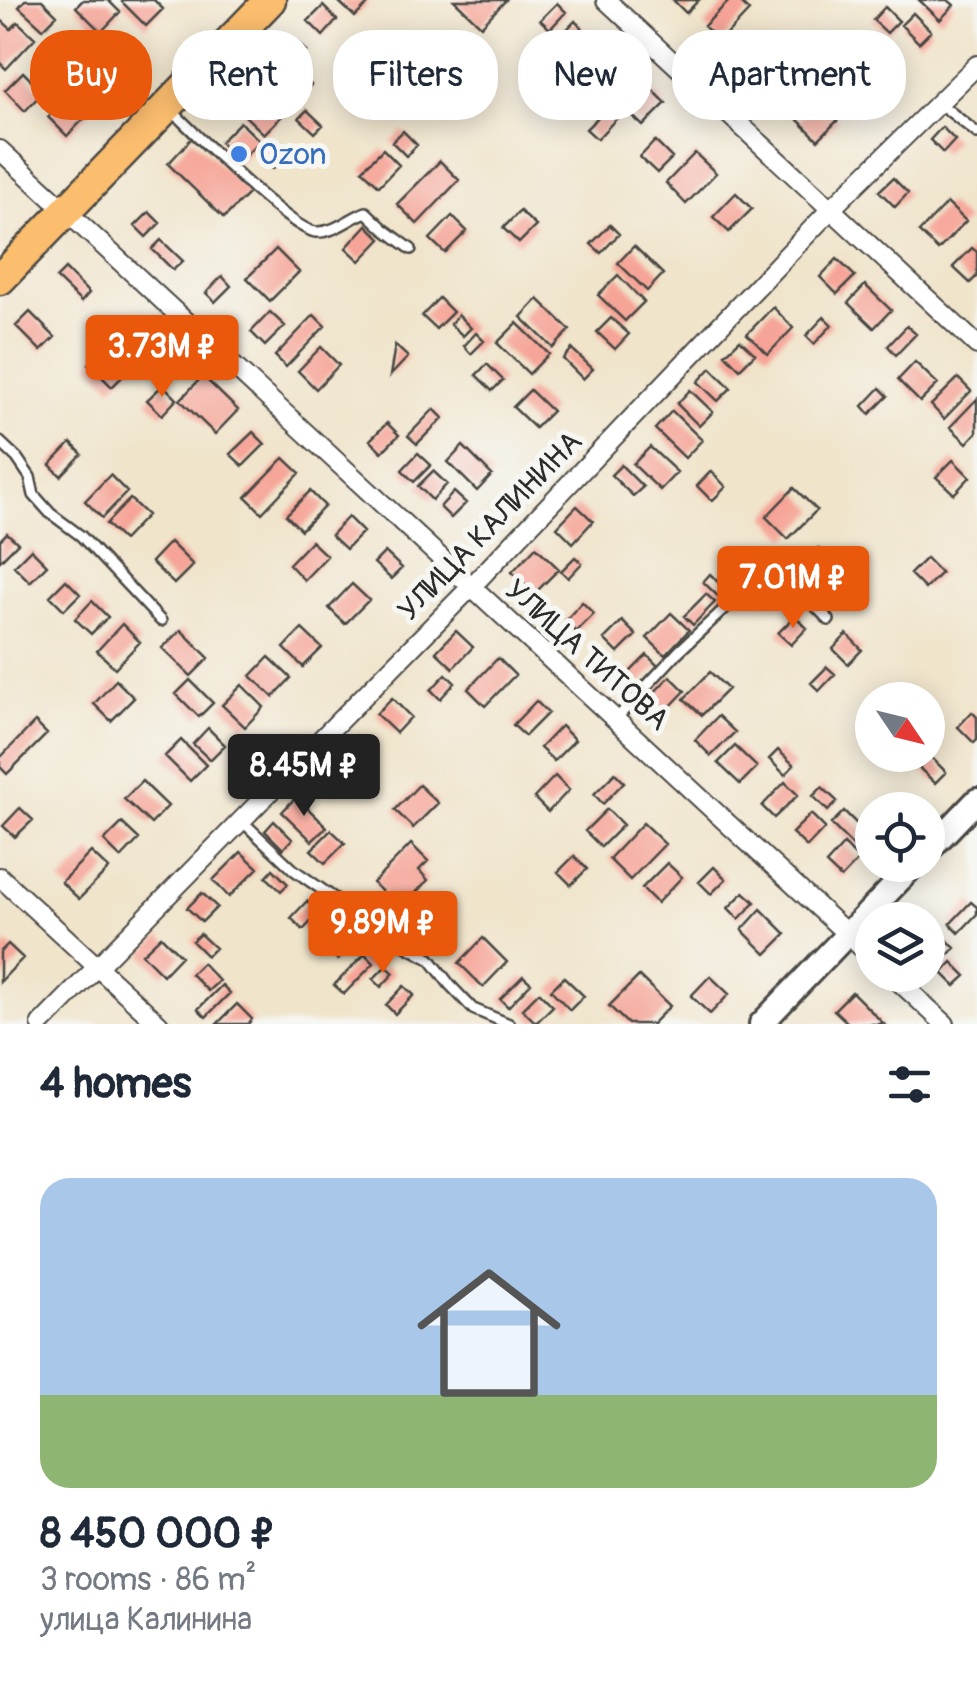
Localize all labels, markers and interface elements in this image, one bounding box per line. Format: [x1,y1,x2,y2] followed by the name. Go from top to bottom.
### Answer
[30,30,152,120] chip: Buy
[172,30,313,120] chip: Rent
[333,30,498,120] chip: Filters
[518,30,652,120] chip: New
[672,30,906,120] chip: Apartment
[259,136,326,173] place label: Ozon
[228,143,250,165] marker: Ozon
[70,315,254,400] pin: 3.73M ₽
[108,327,216,367] text: 3.73M ₽
[390,423,590,629] street label: УЛИЦА КАЛИНИНА
[701,546,885,631] pin: 7.01M ₽
[739,558,847,598] text: 7.01M ₽
[497,572,677,738] street label: УЛИЦА ТИТОВА
[855,682,945,772] north arrow
[855,682,945,992] map controls
[212,734,396,819] pin: 8.45M ₽
[250,746,358,786] text: 8.45M ₽
[855,792,945,882] button: locate
[291,891,475,976] pin: 9.89M ₽
[855,902,945,992] button: layers
[330,903,436,943] text: 9.89M ₽
[882,1057,937,1112] icon: filters
[40,1058,191,1110] text: 4 homes
[399,1243,579,1423] icon: home
[40,1508,276,1560] text: 8 450 000 ₽
[40,1560,257,1600] text: 3 rooms · 86 m²
[40,1600,252,1640] text: улица Калинина

